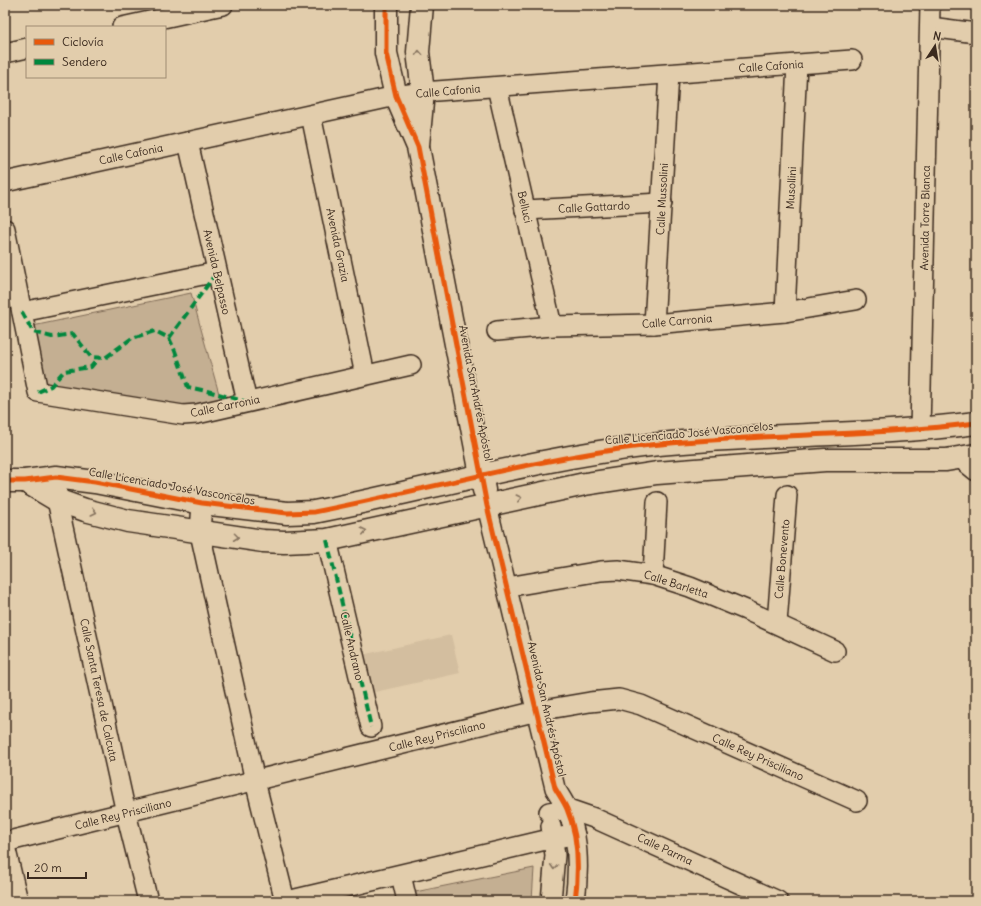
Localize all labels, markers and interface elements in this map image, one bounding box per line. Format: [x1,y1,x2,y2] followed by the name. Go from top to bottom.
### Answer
[26,26,166,78] legend
[915,26,955,66] north arrow
[932,29,942,44] text: N
[62,34,104,49] text: Ciclovía
[414,50,423,56] one-way arrow
[62,54,107,69] text: Sendero
[738,57,804,75] street label: Calle Cafonia
[415,81,481,101] street label: Calle Cafonia
[98,140,164,168] street label: Calle Cafonia
[653,163,671,235] street label: Calle Mussolini
[917,165,933,271] street label: Avenida Torre Blanca
[783,166,799,210] street label: Musollini
[515,190,535,224] street label: Belluci
[558,198,630,216] street label: Calle Gattardo
[323,207,353,283] street label: Avenida Grazia
[200,228,234,316] street label: Avenida Belpasso
[641,311,713,331] street label: Calle Carronia
[456,324,496,462] street label: Avenida San Andrés Apóstol
[189,392,261,420] street label: Calle Carronia
[604,419,774,447] street label: Calle Licenciado José Vasconcelos
[88,464,256,508] street label: Calle Licenciado José Vasconcelos
[516,495,522,503] one-way arrow
[91,508,97,516] one-way arrow
[772,519,792,599] street label: Calle Bonevento
[361,527,367,535] one-way arrow
[233,532,239,541] one-way arrow
[642,567,710,601] street label: Calle Barletta
[337,610,367,682] street label: Calle Andrano
[77,617,121,763] street label: Calle Santa Teresa de Calcuta
[525,640,569,778] street label: Avenida San Andrés Apóstol
[387,717,487,755] street label: Calle Rey Prisciliano
[710,731,806,783] street label: Calle Rey Prisciliano
[73,795,173,833] street label: Calle Rey Prisciliano
[635,830,695,868] street label: Calle Parma
[28,854,86,880] scale bar
[34,860,62,875] text: 20 m
[550,864,558,870] one-way arrow

